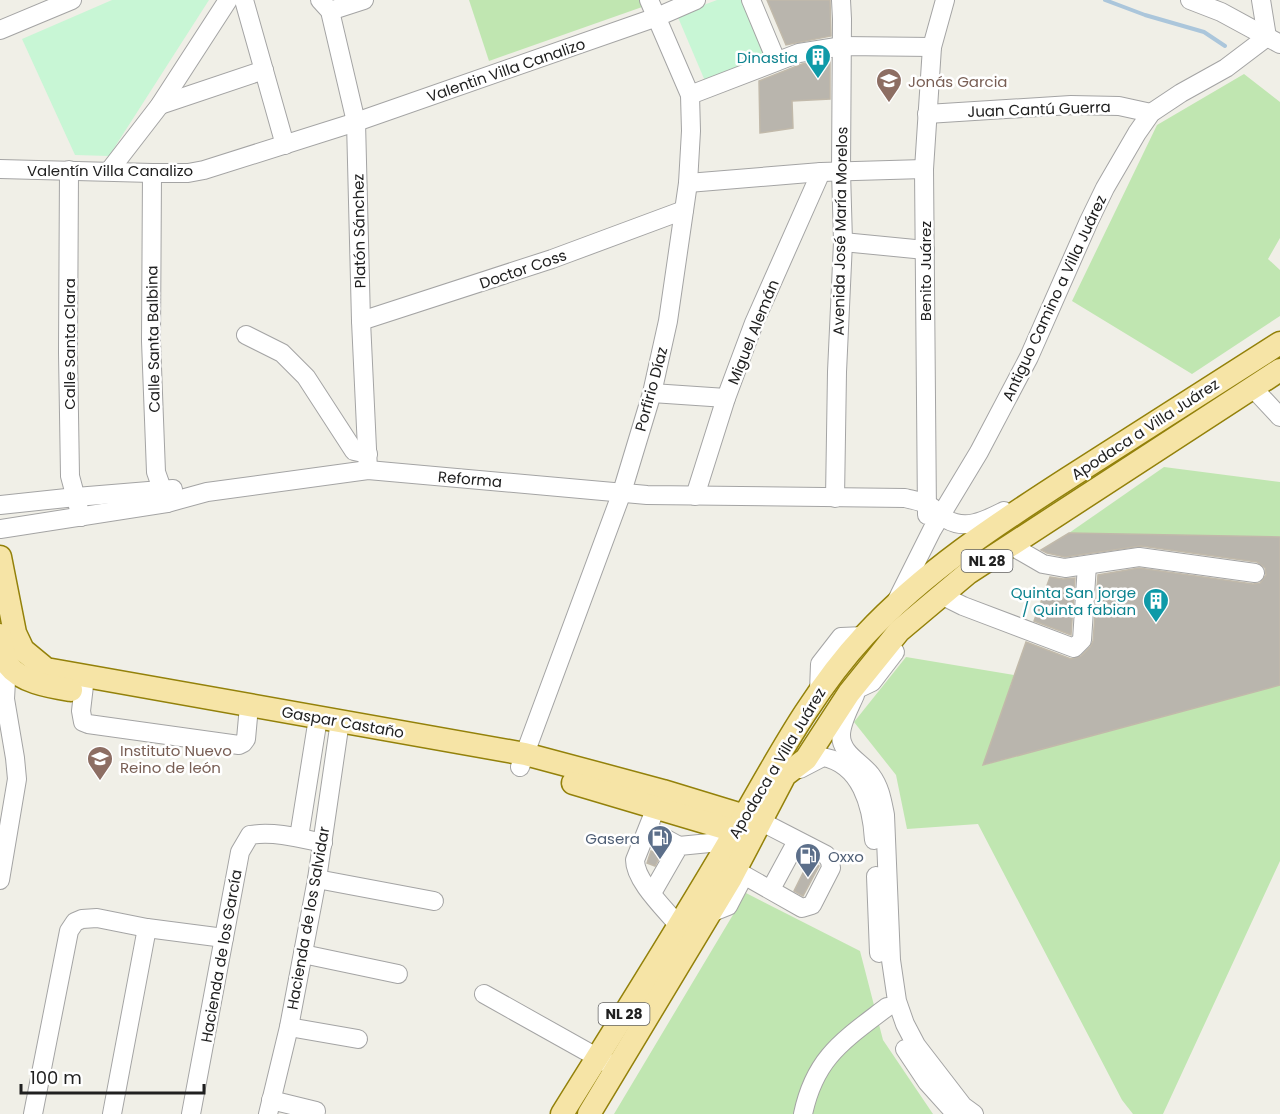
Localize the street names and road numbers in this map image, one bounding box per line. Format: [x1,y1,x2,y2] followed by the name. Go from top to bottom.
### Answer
[424,33,588,107] street label: Valentin Villa Canalizo
[967,96,1111,122] street label: Juan Cantú Guerra
[828,126,852,336] street label: Avenida José María Morelos
[27,160,193,181] street label: Valentín Villa Canalizo
[347,173,370,288] street label: Platón Sánchez
[997,191,1111,404] street label: Antiguo Camino a Villa Juárez
[915,221,936,321] street label: Benito Juárez
[477,244,570,294] street label: Doctor Coss
[141,265,165,413] street label: Calle Santa Balbina
[722,276,784,388] street label: Miguel Alemán
[59,278,80,410] street label: Calle Santa Clara
[630,344,672,434] street label: Porfirio Díaz
[1067,373,1223,485] street label: Apodaca a Villa Juárez
[437,466,503,492] street label: Reforma
[962,550,1012,572] road number: NL 28
[724,684,830,842] street label: Apodaca a Villa Juárez
[280,701,406,743] street label: Gaspar Castaño
[282,824,335,1011] street label: Hacienda de los Salvidar
[195,868,247,1044] street label: Hacienda de los García
[598,1003,650,1025] road number: NL 28

